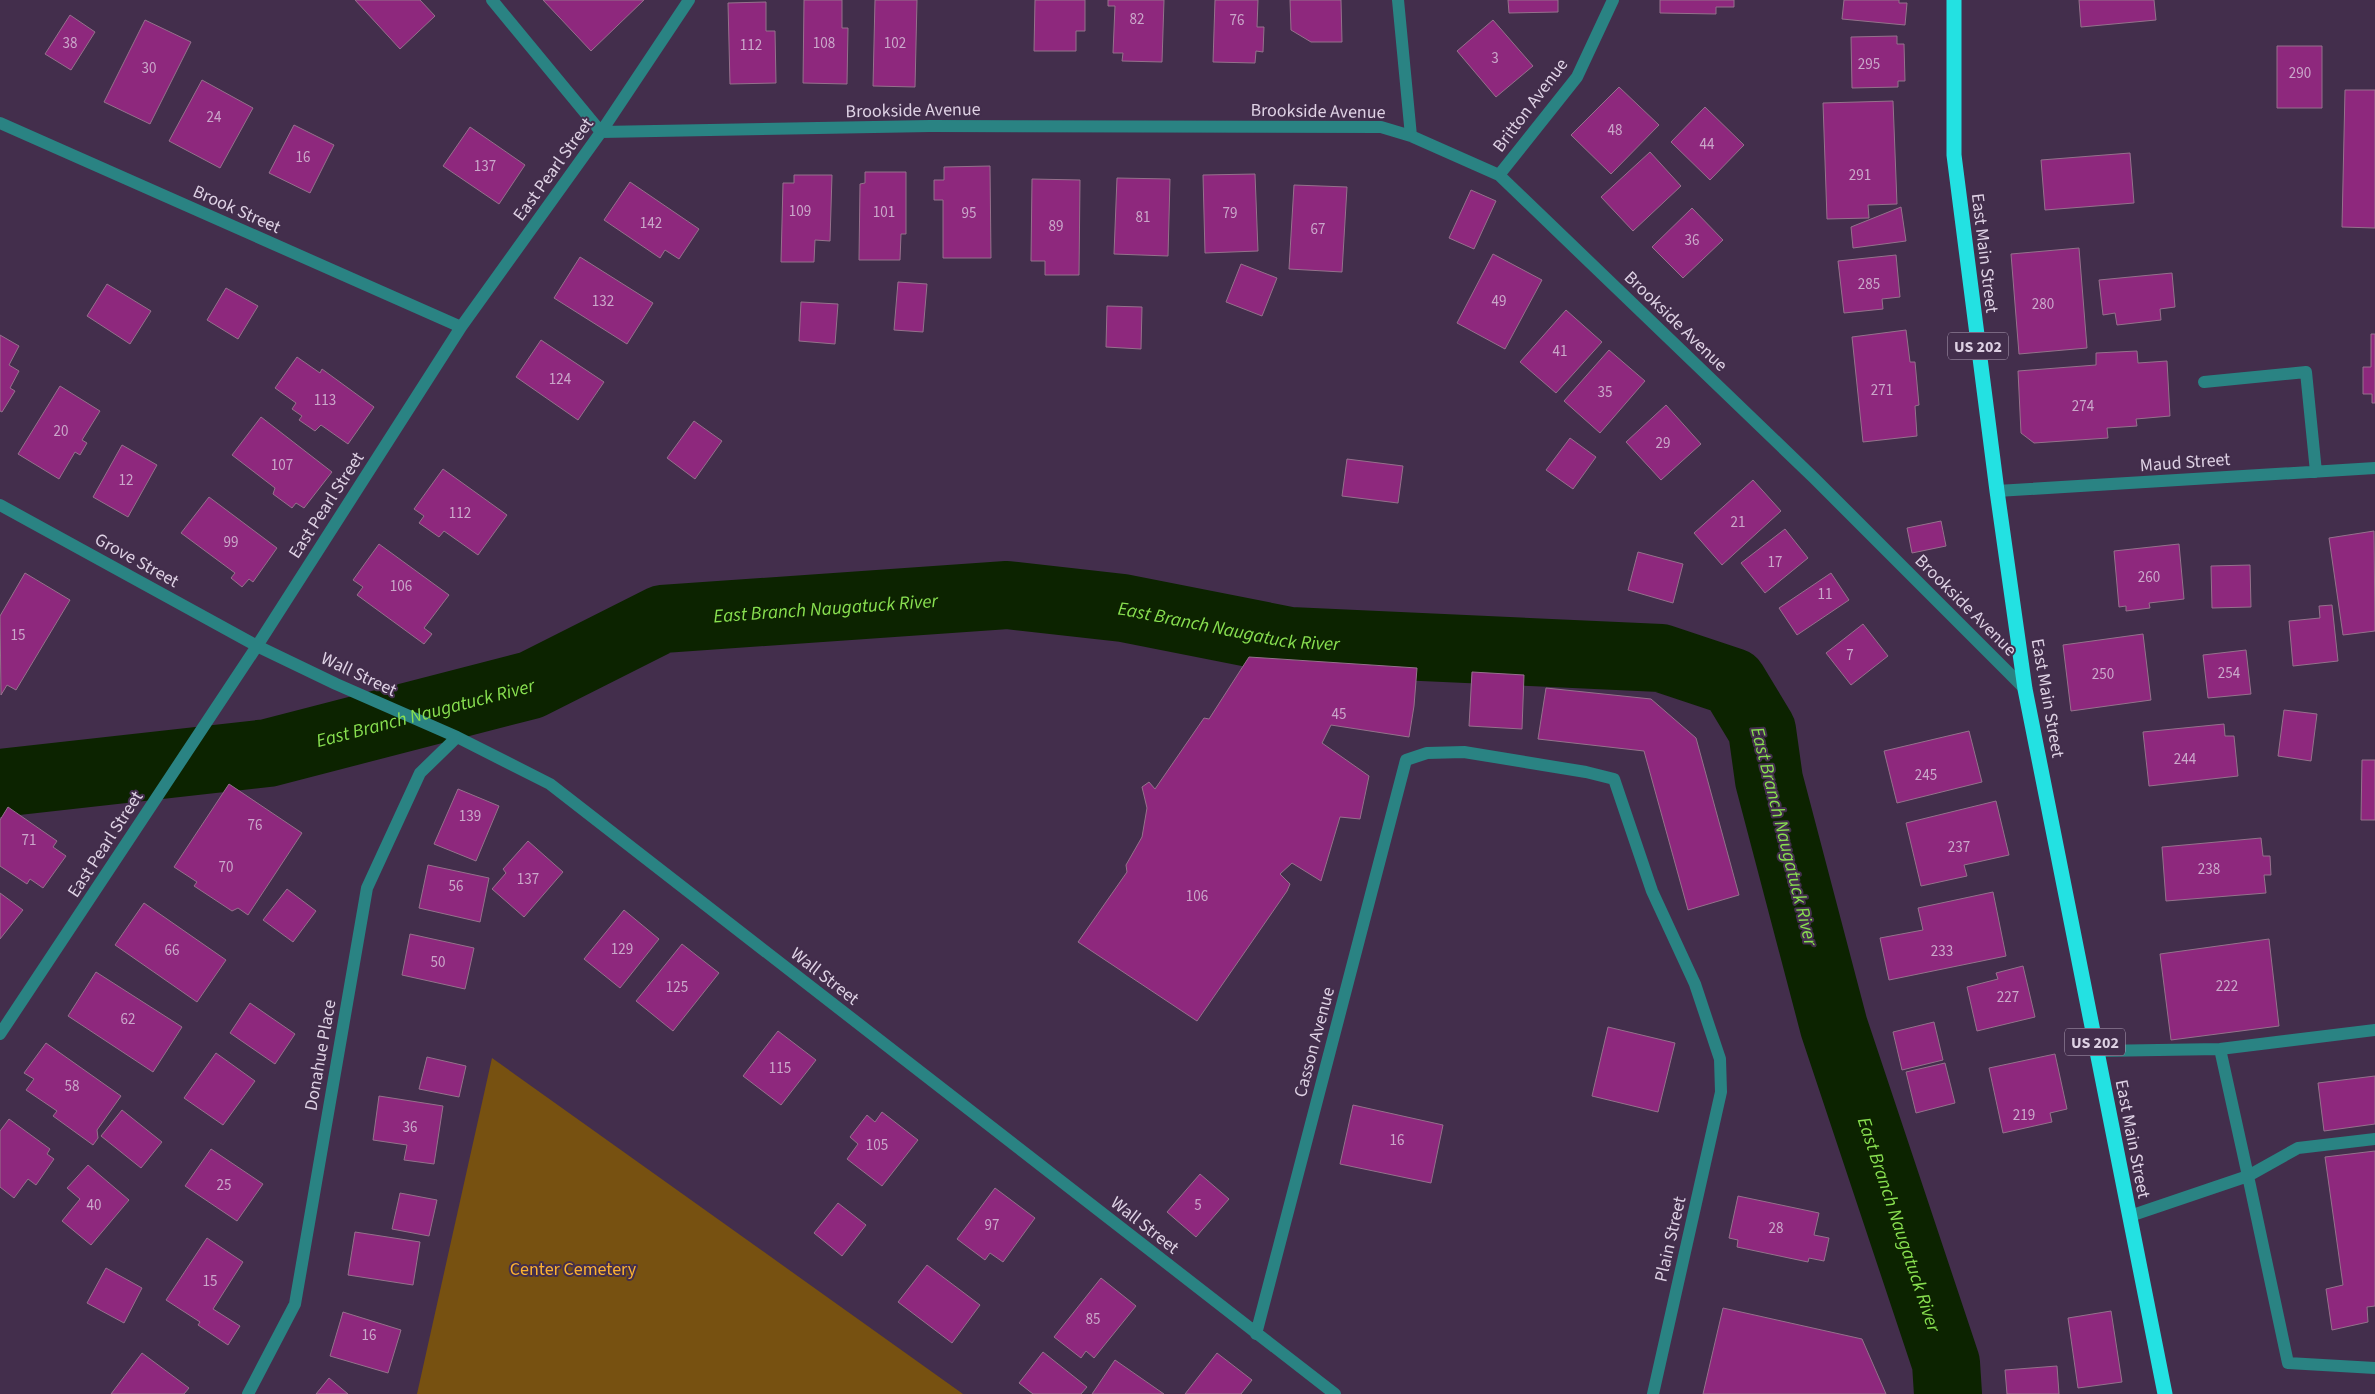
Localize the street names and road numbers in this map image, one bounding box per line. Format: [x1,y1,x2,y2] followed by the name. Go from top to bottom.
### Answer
[1487,53,1574,157] street label: Britton Avenue
[845,97,981,124] street label: Brookside Avenue
[1250,98,1386,125] street label: Brookside Avenue
[507,112,600,226] street label: East Pearl Street
[189,179,285,240] street label: Brook Street
[1965,192,2004,314] street label: East Main Street
[1618,265,1733,377] street label: Brookside Avenue
[1948,332,2008,360] road number: US 202
[283,447,370,563] street label: East Pearl Street
[2139,447,2231,478] street label: Maud Street
[90,527,183,594] street label: Grove Street
[1909,549,2022,662] street label: Brookside Avenue
[2025,637,2070,760] street label: East Main Street
[317,646,401,703] street label: Wall Street
[62,786,149,902] street label: East Pearl Street
[785,942,864,1011] street label: Wall Street
[1288,984,1341,1100] street label: Casson Avenue
[298,997,343,1113] street label: Donahue Place
[2065,1028,2125,1056] road number: US 202
[2109,1078,2156,1201] street label: East Main Street
[1105,1191,1184,1260] street label: Wall Street
[1649,1194,1692,1284] street label: Plain Street

